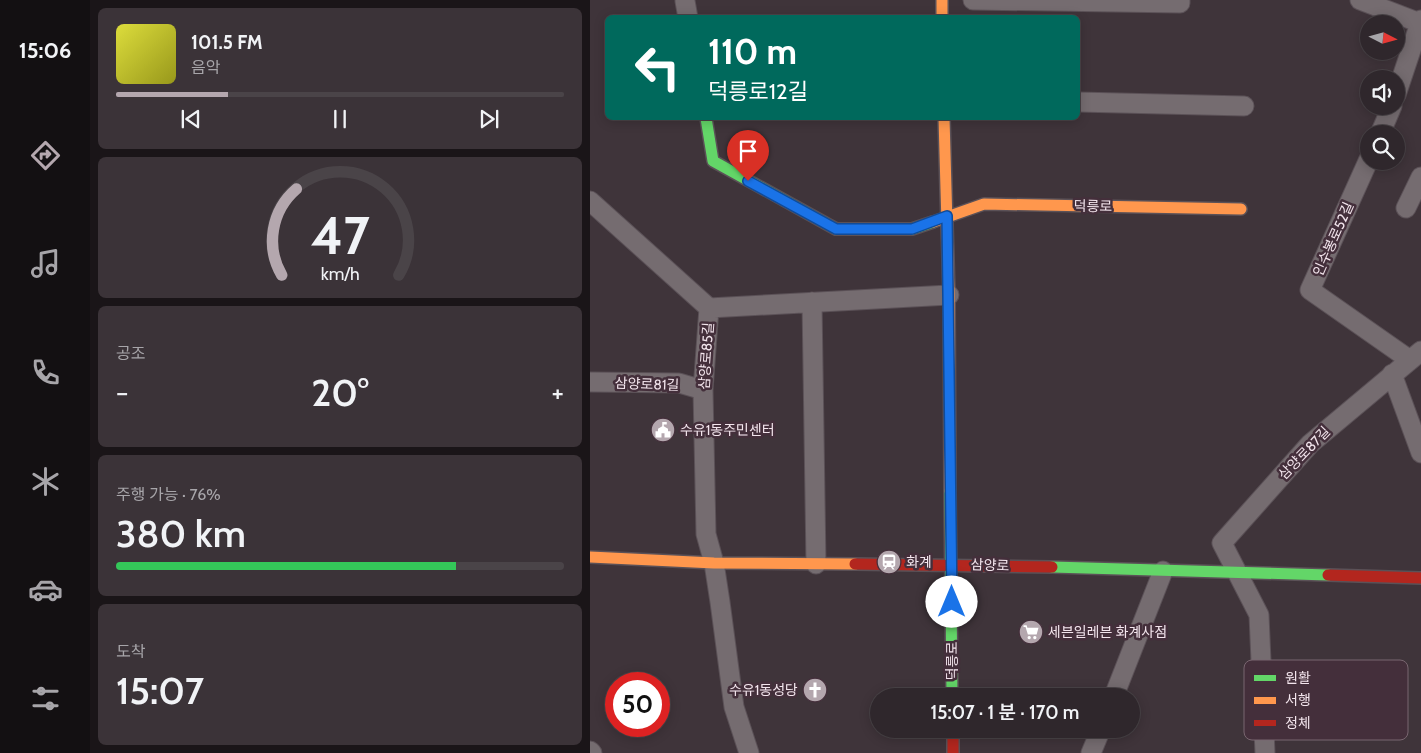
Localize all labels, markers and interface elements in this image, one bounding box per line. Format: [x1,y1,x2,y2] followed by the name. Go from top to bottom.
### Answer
[1360,15,1405,60] north arrow
[1360,15,1405,170] map controls
[708,30,797,73] text: 110 m
[191,31,263,54] text: 101.5 FM
[625,35,690,100] icon: left
[19,37,71,64] text: 15:06
[191,58,220,77] text: 음악
[1360,70,1405,115] button: sound
[708,78,808,105] text: 덕릉로12길
[177,105,205,133] icon: previous
[326,105,354,133] icon: pause
[475,105,503,133] icon: next
[1360,125,1405,170] button: search
[727,130,769,181] pin
[734,137,762,165] icon: arrive
[28,138,63,173] icon: directions
[1074,197,1113,215] street label: 덕릉로
[1309,199,1357,279] street label: 인수봉로52길
[311,204,370,267] text: 47
[28,246,63,281] icon: music
[320,263,360,284] text: km/h
[695,322,717,390] street label: 삼양로85길
[116,344,145,363] text: 공조
[28,355,63,390] icon: phone
[311,369,369,416] text: 20°
[614,374,680,394] street label: 삼양로81길
[116,375,128,409] text: −
[552,375,564,409] text: +
[650,417,676,443] public building icon: 수유1동주민센터
[680,421,775,439] place label: 수유1동주민센터
[1274,423,1334,483] street label: 삼양로87길
[28,464,63,499] icon: climate
[116,485,221,504] text: 주행 가능 · 76%
[116,510,246,557] text: 380 km
[876,549,902,575] station icon: 화계
[906,553,932,571] place label: 화계
[970,555,1010,575] street label: 삼양로
[28,572,63,607] icon: car
[925,575,977,627] position arrow
[1018,619,1044,645] supermarket icon: 세븐일레븐 화계사점
[1048,623,1167,641] place label: 세븐일레븐 화계사점
[116,642,145,661] text: 도착
[943,642,961,680] street label: 덕릉로
[1244,660,1408,740] legend
[116,667,204,714] text: 15:07
[1285,669,1311,687] text: 원활
[605,672,670,737] speed limit sign: 50
[802,677,828,703] church icon: 수유1동성당
[28,681,63,716] icon: filters
[729,681,798,699] place label: 수유1동성당
[1285,691,1311,709] text: 서행
[931,701,1079,724] text: 15:07 · 1 분 · 170 m
[1285,714,1311,732] text: 정체

